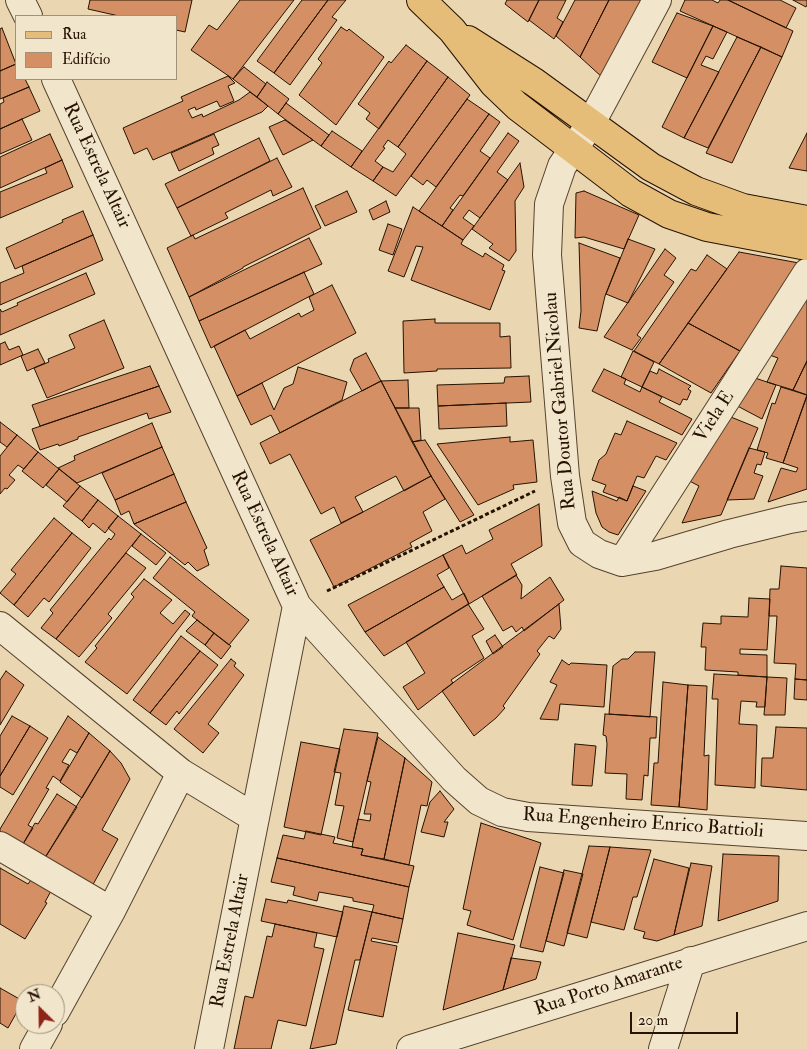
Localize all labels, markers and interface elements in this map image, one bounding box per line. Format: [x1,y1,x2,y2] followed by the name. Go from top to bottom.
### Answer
[15,15,178,80] legend
[62,25,87,44] text: Rua
[62,50,110,69] text: Edifício
[57,100,135,232] street label: Rua Estrela Altair
[540,291,582,511] street label: Rua Doutor Gabriel Nicolau
[690,387,740,447] street label: Viela E
[225,468,303,600] street label: Rua Estrela Altair
[522,804,764,844] street label: Rua Engenheiro Enrico Battioli
[207,872,255,1010] street label: Rua Estrela Altair
[532,952,686,1022] street label: Rua Porto Amarante
[15,984,65,1034] north arrow
[25,985,43,1006] text: N
[632,1002,740,1034] scale bar
[638,1011,668,1030] text: 20 m

